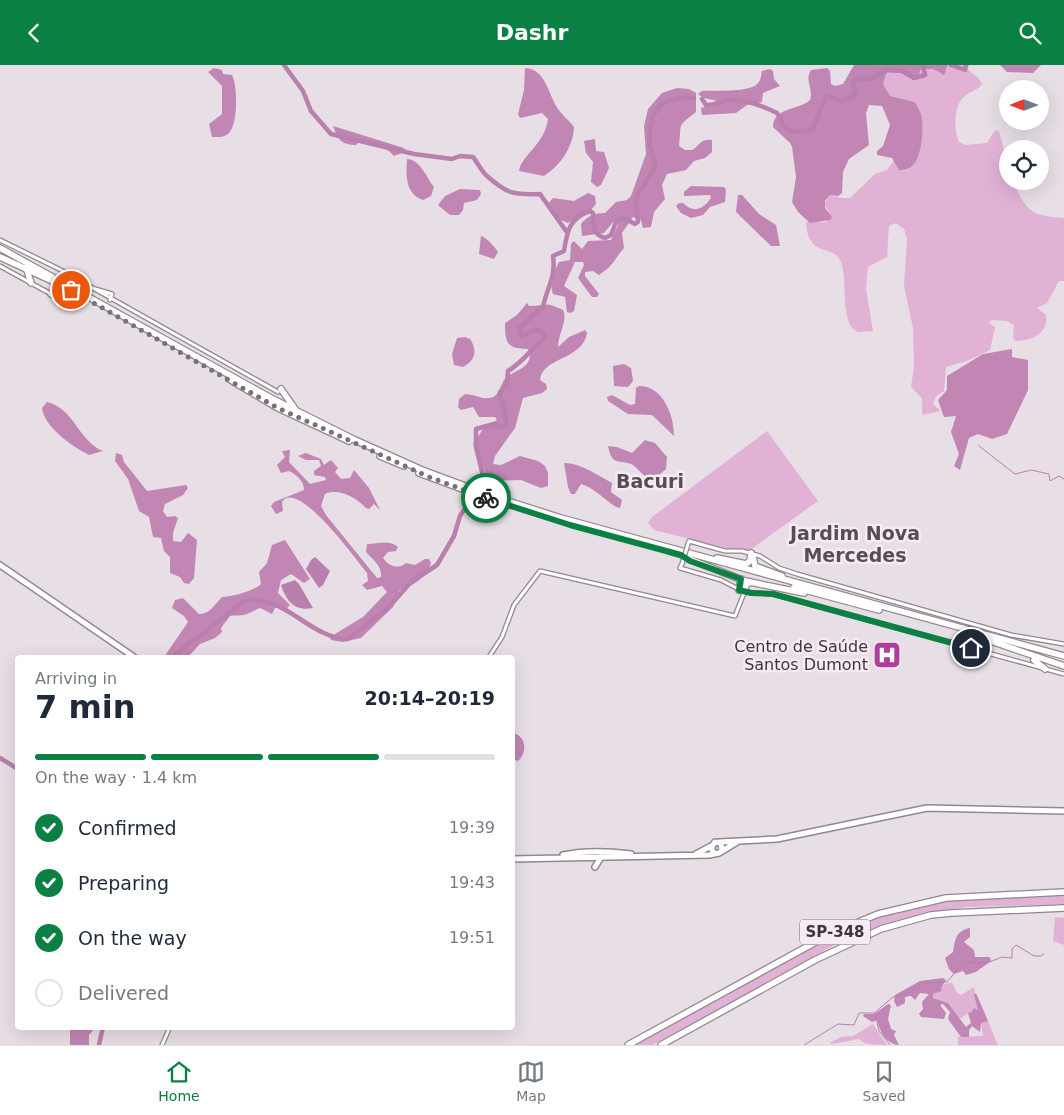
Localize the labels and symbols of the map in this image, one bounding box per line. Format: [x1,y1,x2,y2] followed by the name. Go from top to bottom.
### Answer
[999,80,1049,130] north arrow
[50,269,92,311] pin
[616,470,684,492] district label: Bacuri
[461,473,511,523] courier
[788,522,920,566] district label: Jardim Nova Mercedes
[950,627,992,669] pin
[734,637,868,674] place label: Centro de Saúde Santos Dumont
[872,640,902,670] hospital icon: Centro de Saúde Santos Dumont
[800,919,870,945] road number: SP-348

